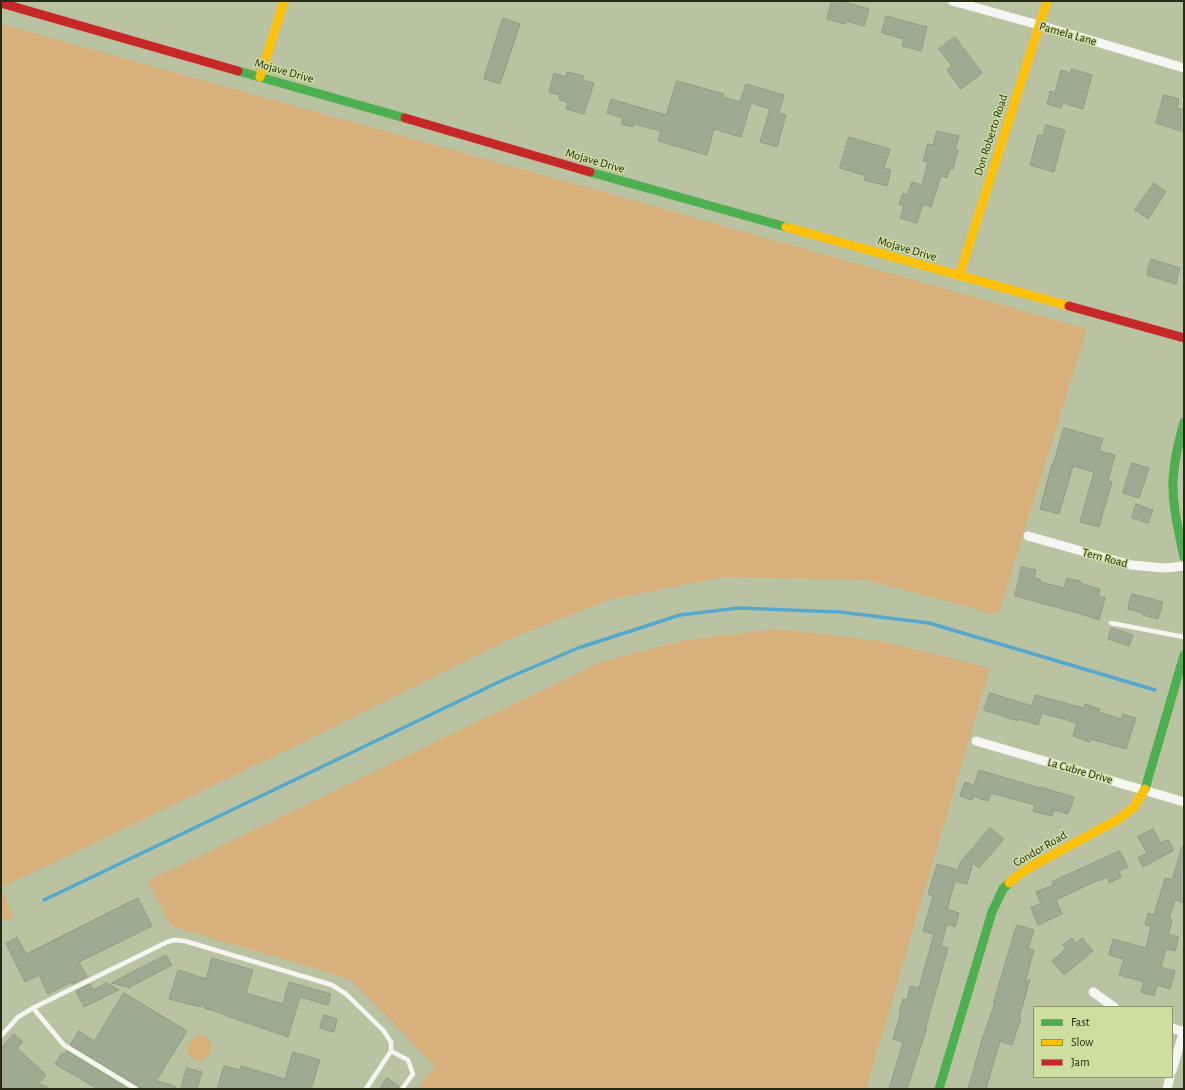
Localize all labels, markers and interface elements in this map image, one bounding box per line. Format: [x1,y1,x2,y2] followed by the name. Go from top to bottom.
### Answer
[1038,19,1098,49] street label: Pamela Lane
[253,56,315,86] street label: Mojave Drive
[971,92,1011,178] street label: Don Roberto Road
[564,146,626,176] street label: Mojave Drive
[876,234,938,264] street label: Mojave Drive
[1081,545,1129,571] street label: Tern Road
[1046,755,1114,787] street label: La Cubre Drive
[1011,828,1069,870] street label: Condor Road
[1033,1006,1173,1078] legend
[1071,1016,1090,1028] text: Fast
[1071,1036,1093,1048] text: Slow
[1071,1056,1090,1068] text: Jam

